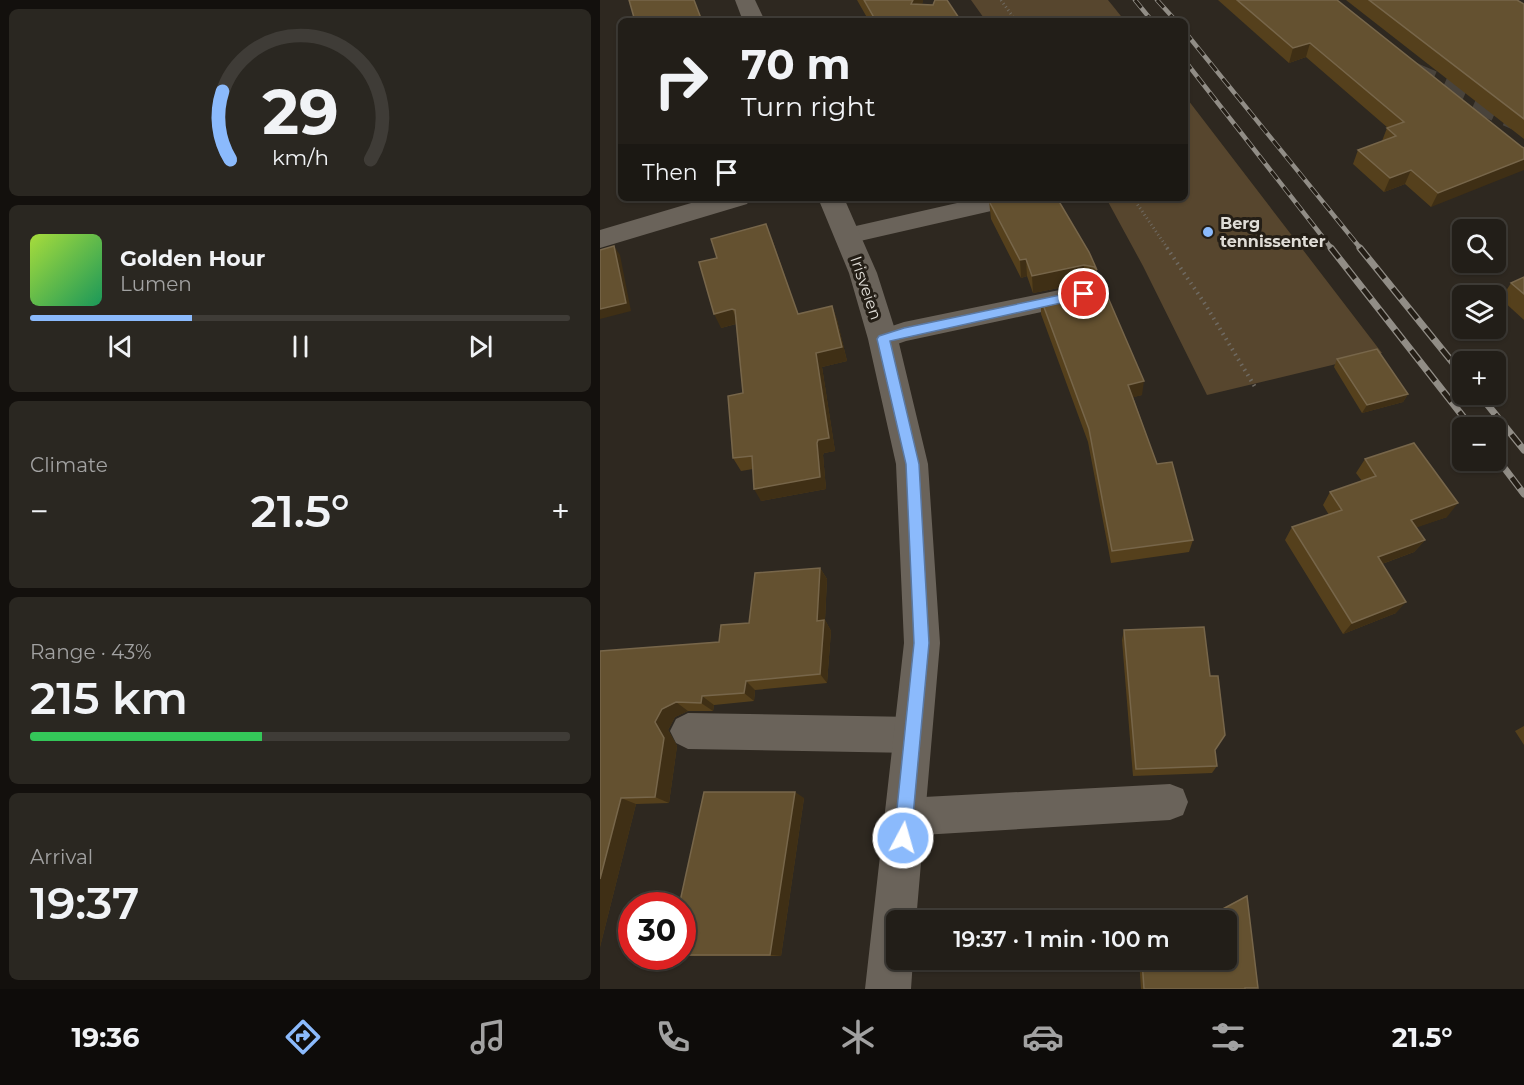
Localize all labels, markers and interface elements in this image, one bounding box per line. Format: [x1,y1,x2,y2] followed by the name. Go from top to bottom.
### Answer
[741,38,851,90] text: 70 m
[642,42,720,120] icon: right
[262,74,338,150] text: 29
[741,90,876,123] text: Turn right
[271,144,329,170] text: km/h
[710,156,743,189] icon: arrive
[642,159,698,186] text: Then
[1220,214,1326,251] place label: Berg tennissenter
[1452,219,1506,471] map controls
[1452,219,1506,273] button: search
[1201,225,1215,239] marker: Berg tennissenter
[120,245,265,272] text: Golden Hour
[846,254,886,322] street label: Irisveien
[1058,268,1109,319] pin
[120,272,192,296] text: Lumen
[1067,277,1100,310] icon: arrive
[1452,285,1506,339] button: layers
[104,330,137,363] icon: previous
[284,330,317,363] icon: pause
[464,330,497,363] icon: next
[1452,351,1506,405] button: +
[1452,417,1506,471] button: −
[30,453,108,477] text: Climate
[250,483,350,538] text: 21.5°
[30,491,49,531] text: −
[551,491,570,531] text: +
[30,640,152,664] text: Range · 43%
[30,670,188,725] text: 215 km
[871,806,935,870] position arrow
[30,845,93,869] text: Arrival
[30,875,139,930] text: 19:37
[618,892,696,970] speed limit sign: 30
[953,926,1170,953] text: 19:37 · 1 min · 100 m
[282,1016,324,1058] icon: directions
[467,1016,509,1058] icon: music
[652,1016,694,1058] icon: phone
[837,1016,879,1058] icon: climate
[1022,1016,1064,1058] icon: car
[1207,1016,1249,1058] icon: filters
[71,1021,139,1054] text: 19:36
[1392,1021,1452,1054] text: 21.5°

